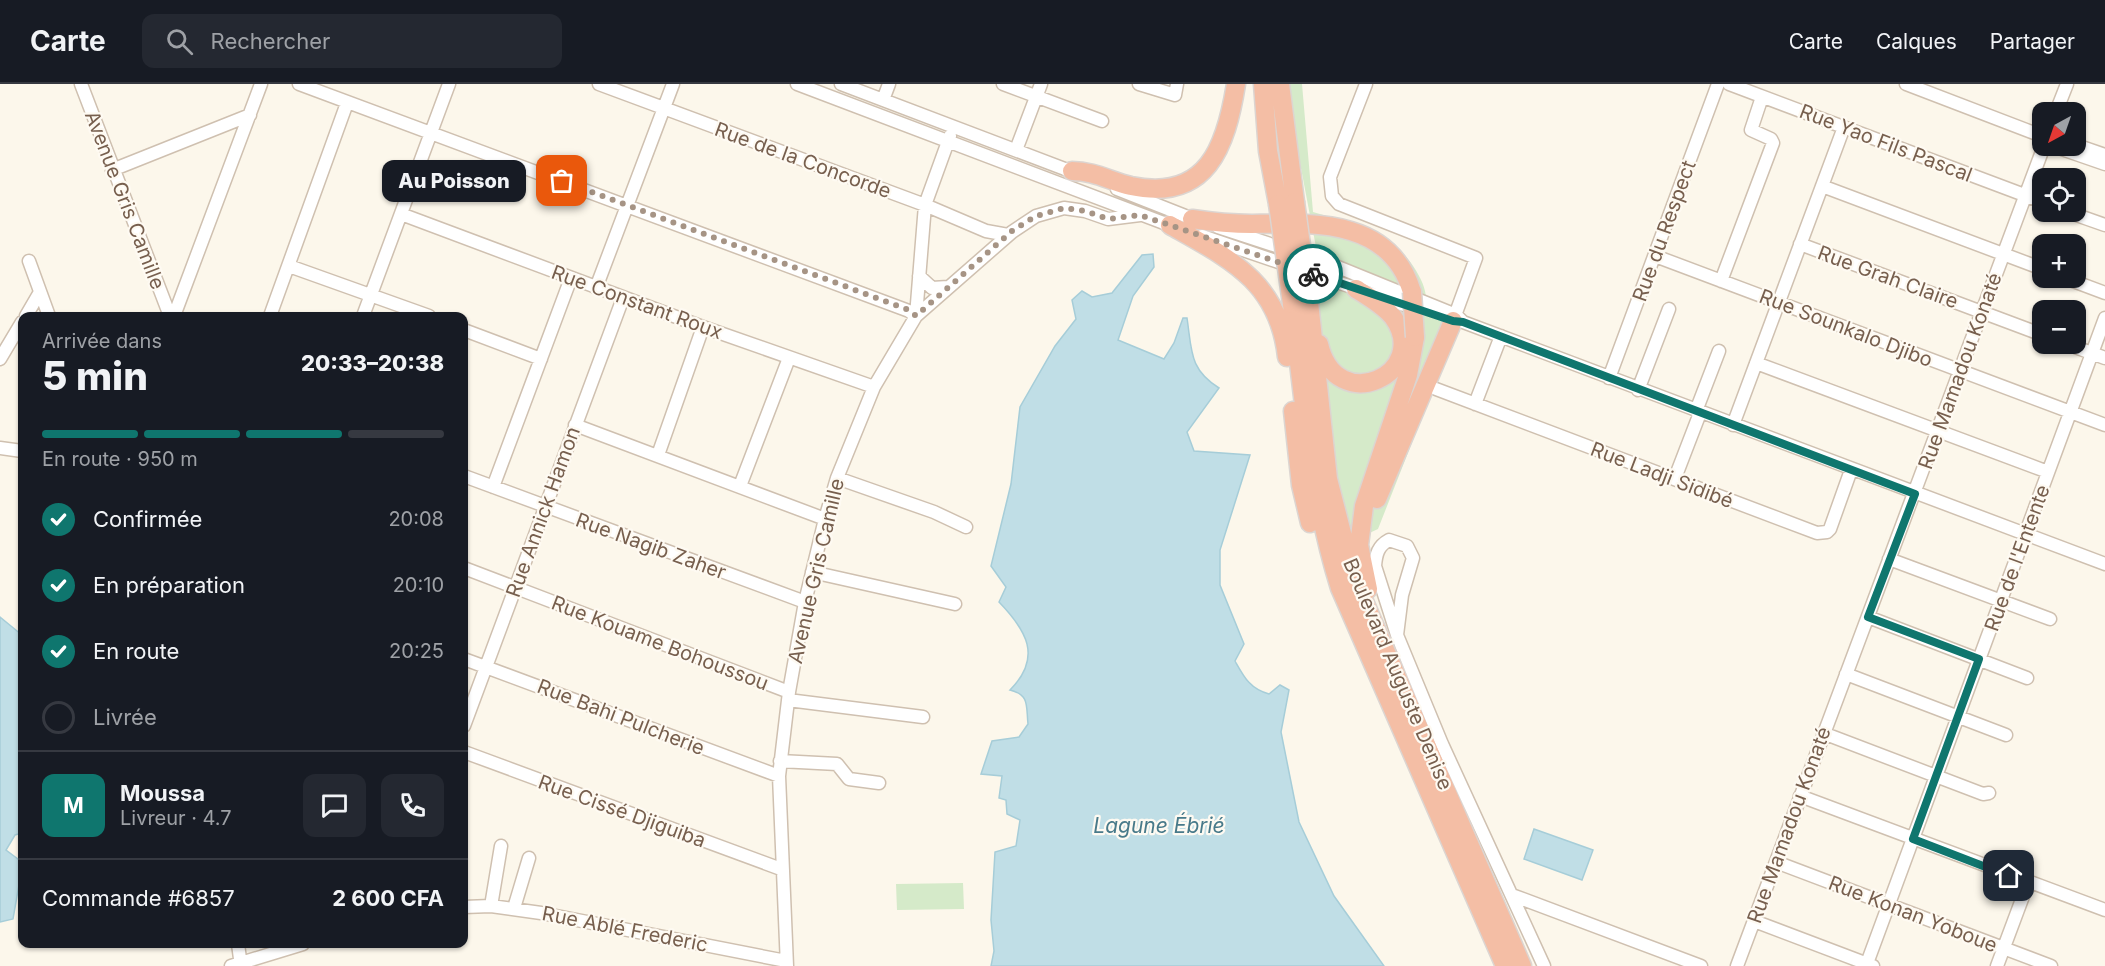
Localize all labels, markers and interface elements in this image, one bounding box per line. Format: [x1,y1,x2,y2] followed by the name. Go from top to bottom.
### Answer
[142,14,562,68] search box
[30,24,106,58] text: Carte
[163,25,196,58] icon: search
[211,28,330,54] text: Rechercher
[1789,29,1843,54] text: Carte
[1876,29,1957,54] text: Calques
[1990,29,2075,54] text: Partager
[1796,99,1976,187] street label: Rue Yao Fils Pascal
[2032,102,2086,156] north arrow
[2032,102,2086,354] map controls
[80,107,170,293] street label: Avenue Gris Camille
[711,117,895,203] street label: Rue de la Concorde
[536,155,587,206] pin
[1627,157,1701,305] street label: Rue du Respect
[382,160,526,202] callout: Au Poisson
[545,164,578,197] icon: bag
[2032,168,2086,222] button: locate
[398,169,510,193] text: Au Poisson
[2032,234,2086,288] button: +
[1815,240,1961,314] street label: Rue Grah Claire
[1283,244,1343,304] courier
[1297,258,1330,291] icon: bike
[548,260,726,344] street label: Rue Constant Roux
[1913,269,2007,473] street label: Rue Mamadou Konaté
[1756,284,1936,372] street label: Rue Sounkalo Djibo
[2032,300,2086,354] button: −
[42,329,162,353] text: Arrivée dans
[301,350,444,376] text: 20:33–20:38
[42,352,148,399] text: 5 min
[501,423,585,601] street label: Rue Annick Hamon
[1587,437,1737,513] street label: Rue Ladji Sidibé
[42,447,198,471] text: En route · 950 m
[783,476,849,666] street label: Avenue Gris Camille
[1979,482,2055,634] street label: Rue de l'Entente
[42,503,75,536] icon: check
[93,506,202,532] text: Confirmée
[388,507,444,531] text: 20:08
[573,508,730,584] street label: Rue Nagib Zaher
[1338,555,1458,793] street label: Boulevard Auguste Denise
[42,569,75,602] icon: check
[93,572,245,598] text: En préparation
[393,573,444,597] text: 20:10
[548,591,772,695] street label: Rue Kouame Bohoussou
[42,635,75,668] icon: check
[93,638,179,664] text: En route
[389,639,444,663] text: 20:25
[534,674,708,760] street label: Rue Bahi Pulcherie
[93,704,157,730] text: Livrée
[1742,723,1836,927] street label: Rue Mamadou Konaté
[535,770,709,852] street label: Rue Cissé Djiguiba
[303,774,366,837] button: chat
[381,774,444,837] button: phone
[120,780,205,806] text: Moussa
[63,792,84,818] text: M
[120,806,232,830] text: Livreur · 4.7
[1093,812,1225,838] water label: Lagune Ébrié
[1983,850,2034,901] pin
[1992,859,2025,892] icon: home
[1825,871,2001,957] street label: Rue Konan Yoboue
[42,885,235,911] text: Commande #6857
[332,885,444,911] text: 2 600 CFA
[540,901,710,957] street label: Rue Ablé Frederic

